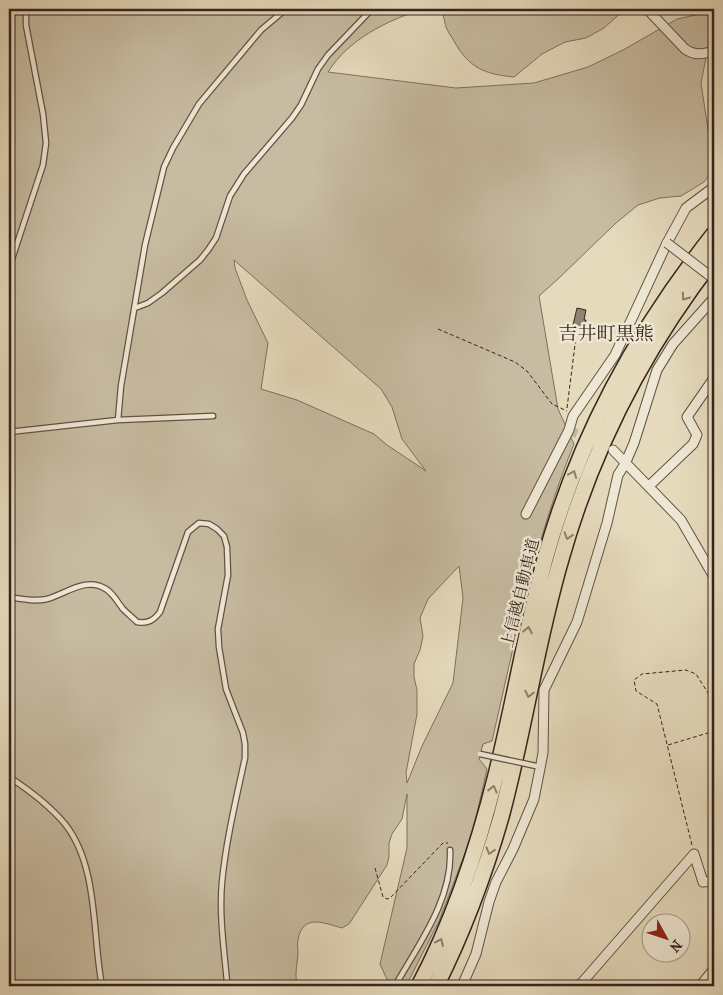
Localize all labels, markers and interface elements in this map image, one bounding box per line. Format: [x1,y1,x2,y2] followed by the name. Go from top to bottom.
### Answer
[682,291,691,301] one-way arrow
[558,323,654,345] district label: 吉井町黒熊
[567,470,577,479] one-way arrow
[563,531,573,539] one-way arrow
[497,536,543,650] street label: 上信越自動車道
[522,626,533,635] one-way arrow
[524,689,535,698] one-way arrow
[487,785,497,793] one-way arrow
[486,847,496,855] one-way arrow
[640,912,690,962] north arrow
[665,937,686,956] text: N
[433,938,444,947] one-way arrow

